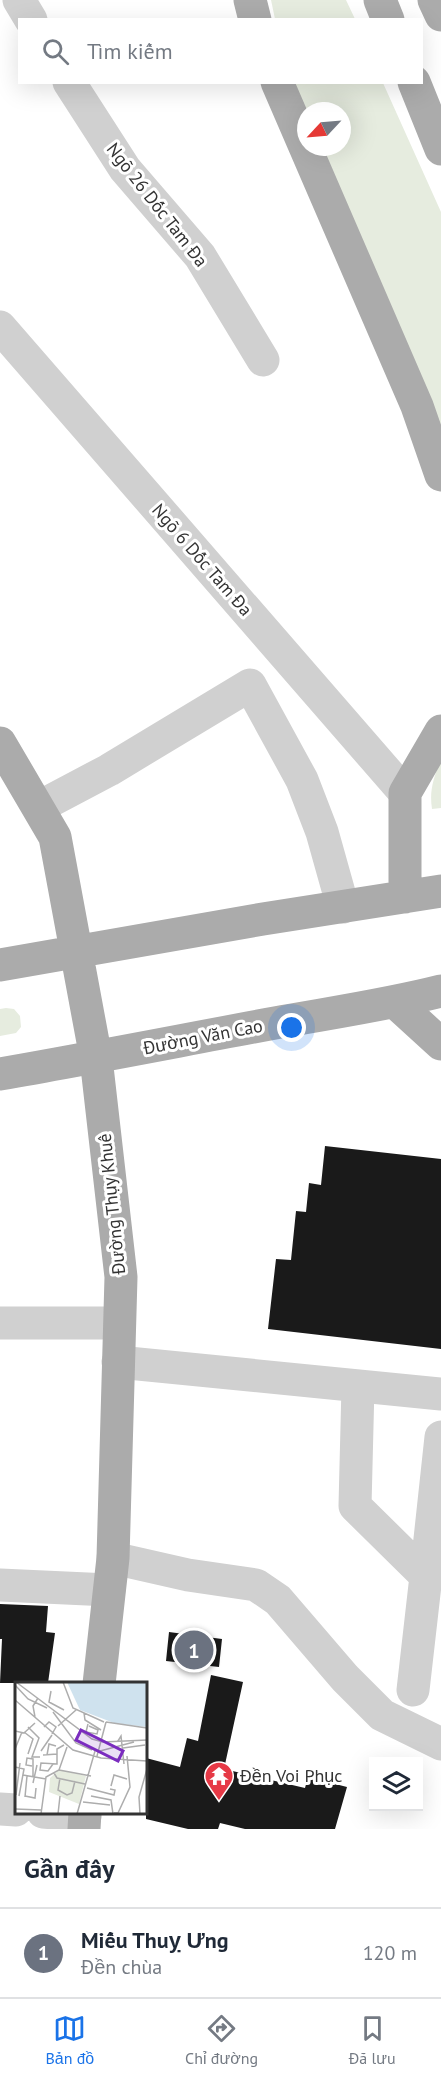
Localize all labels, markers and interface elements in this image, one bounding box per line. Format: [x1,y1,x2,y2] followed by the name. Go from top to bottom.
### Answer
[18,18,423,84] search box
[39,35,72,68] icon: search
[87,37,173,65] text: Tìm kiếm
[297,102,351,156] north arrow
[102,138,213,271] street label: Ngõ 26 Dốc Tam Đa
[147,499,257,621] street label: Ngõ 6 Dốc Tam Đa
[277,1013,306,1042] your location
[140,1014,264,1060] street label: Đường Văn Cao
[93,1132,130,1277] street label: Đường Thụy Khuê
[174,1628,214,1672] pin: 1
[15,1682,147,1814] inset map
[369,1757,423,1811] map controls
[369,1757,423,1811] button: layers
[203,1760,235,1802] temple icon: Đền Voi Phục
[239,1764,342,1787] place label: Đền Voi Phục
[24,1852,115,1885] text: Gần đây
[81,1926,228,1954] text: Miếu Thuỵ Ưng
[38,1940,49,1966] text: 1
[363,1940,417,1966] text: 120 m
[81,1954,162,1980] text: Đền chùa
[45,2012,94,2068] tab: Bản đồ
[185,2012,258,2068] tab: Chỉ đường
[349,2012,396,2068] tab: Đã lưu

